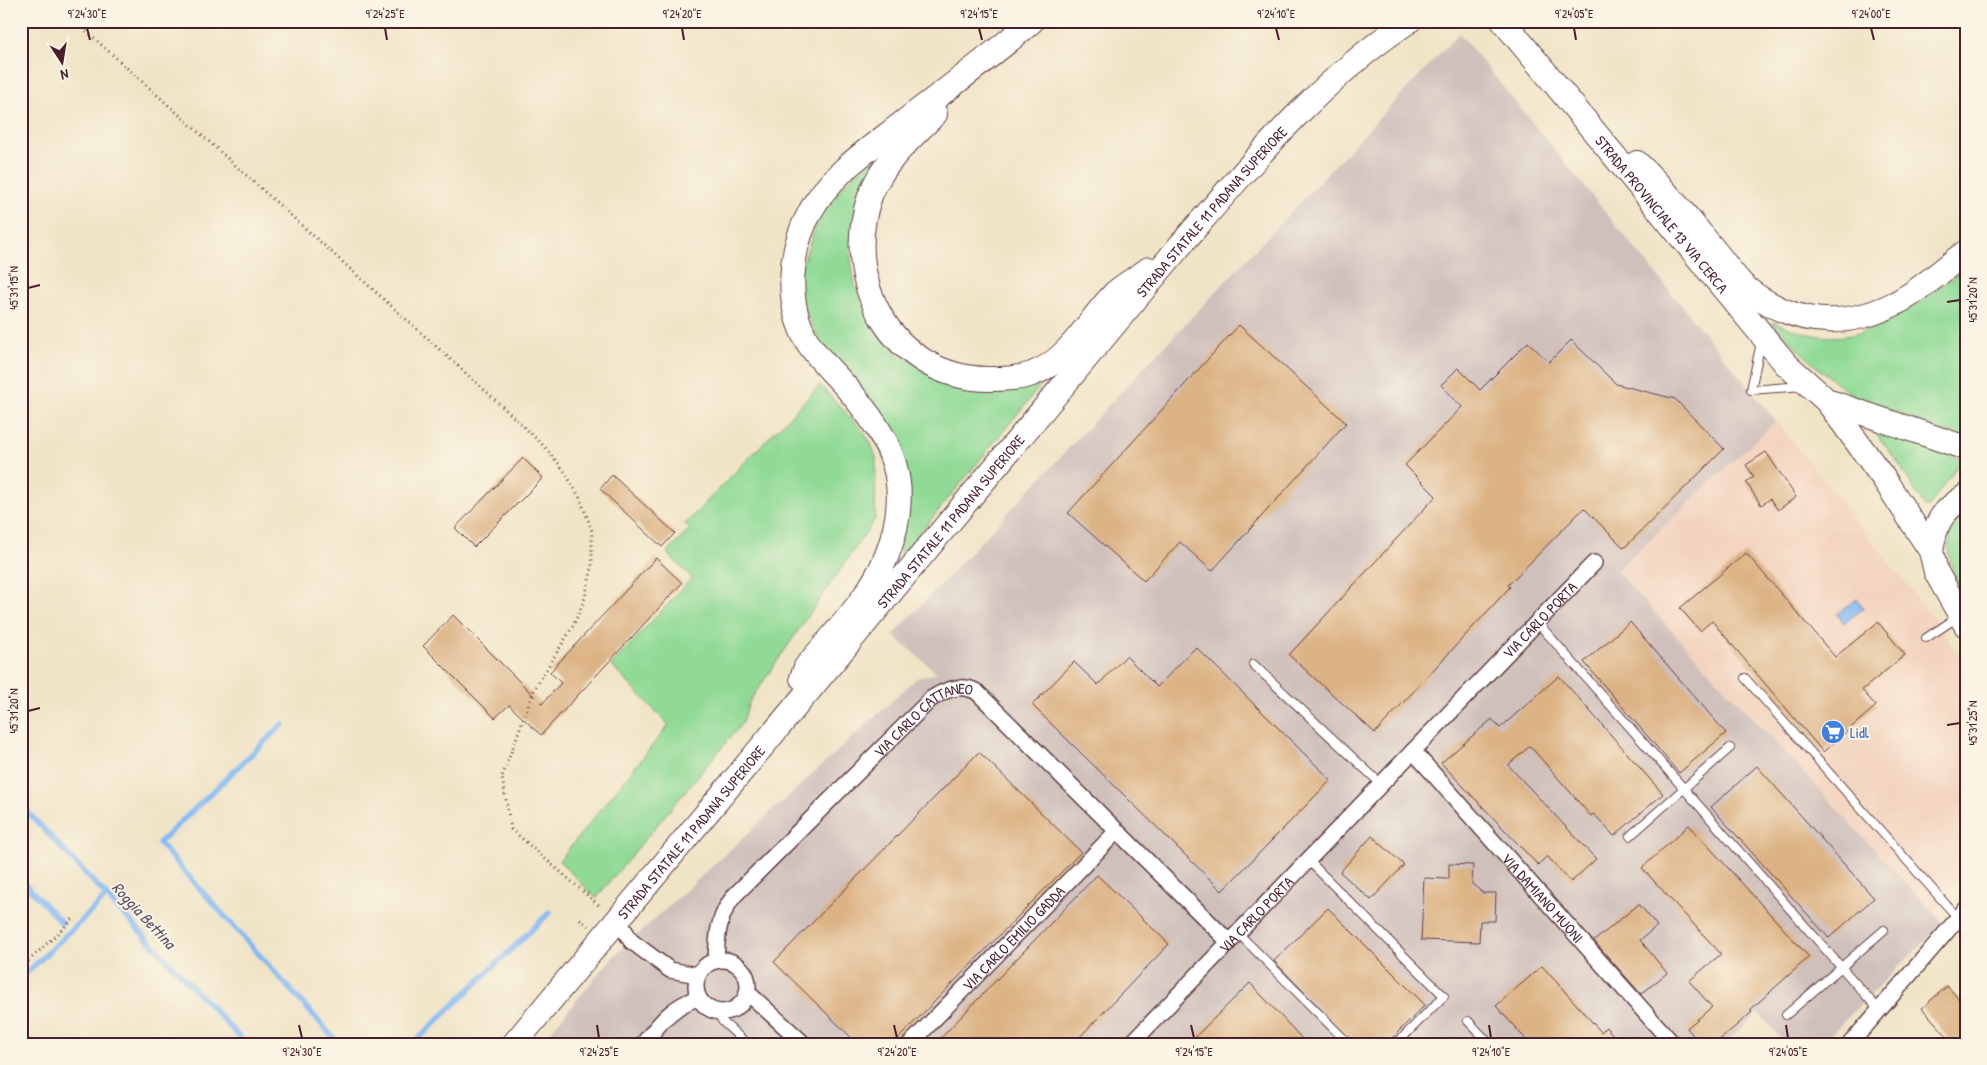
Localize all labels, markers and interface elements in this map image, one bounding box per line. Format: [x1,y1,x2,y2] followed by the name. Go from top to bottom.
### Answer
[68,5,107,22] text: 9°24'30"E
[366,5,405,22] text: 9°24'25"E
[662,5,702,22] text: 9°24'20"E
[960,5,999,22] text: 9°24'15"E
[1257,5,1296,22] text: 9°24'10"E
[1555,5,1594,22] text: 9°24'05"E
[1852,5,1891,22] text: 9°24'00"E
[38,38,88,88] north arrow
[59,65,70,85] text: N
[1131,121,1292,301] street label: STRADA STATALE 11 PADANA SUPERIORE
[1591,131,1734,298] street label: STRADA PROVINCIALE 13 VIA CERCA
[5,266,22,310] text: 45°31'15"N
[1964,277,1981,323] text: 45°31'20"N
[872,429,1029,612] street label: STRADA STATALE 11 PADANA SUPERIORE
[1497,576,1582,663] street label: VIA CARLO PORTA
[869,677,976,761] street label: VIA CARLO CATTANEO
[5,688,22,734] text: 45°31'20"N
[1964,701,1981,745] text: 45°31'25"N
[1820,719,1846,745] supermarket icon: Lidl
[1850,722,1869,743] place label: Lidl
[612,740,770,923] street label: STRADA STATALE 11 PADANA SUPERIORE
[1497,848,1589,947] street label: VIA DAMIANO MUONI
[1214,871,1298,957] street label: VIA CARLO PORTA
[107,877,182,955] water label: Roggia Bettina
[957,880,1069,995] street label: VIA CARLO EMILIO GADDA
[283,1043,322,1060] text: 9°24'30"E
[580,1043,619,1060] text: 9°24'25"E
[877,1043,917,1060] text: 9°24'20"E
[1175,1043,1214,1060] text: 9°24'15"E
[1472,1043,1511,1060] text: 9°24'10"E
[1769,1043,1808,1060] text: 9°24'05"E

